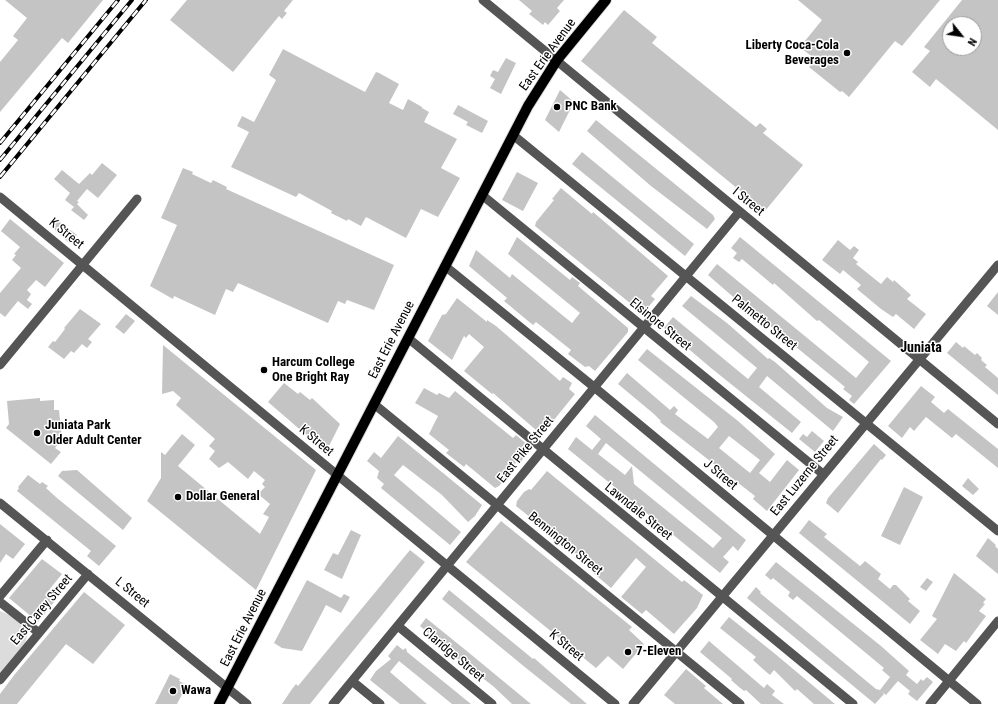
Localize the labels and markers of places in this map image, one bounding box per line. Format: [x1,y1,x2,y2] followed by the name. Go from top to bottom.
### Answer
[746,38,839,69] place label: Liberty Coca-Cola Beverages
[842,48,852,58] marker: Liberty Coca-Cola Beverages
[565,99,617,115] place label: PNC Bank
[552,102,562,112] marker: PNC Bank
[272,355,355,386] place label: Harcum College One Bright Ray
[259,365,269,375] marker: Harcum College One Bright Ray
[45,418,141,449] place label: Juniata Park Older Adult Center
[32,428,42,438] marker: Juniata Park Older Adult Center
[186,489,260,505] place label: Dollar General
[173,492,183,502] marker: Dollar General
[636,644,681,660] place label: 7-Eleven
[623,647,633,657] marker: 7-Eleven
[181,683,211,699] place label: Wawa
[168,686,178,696] marker: Wawa

